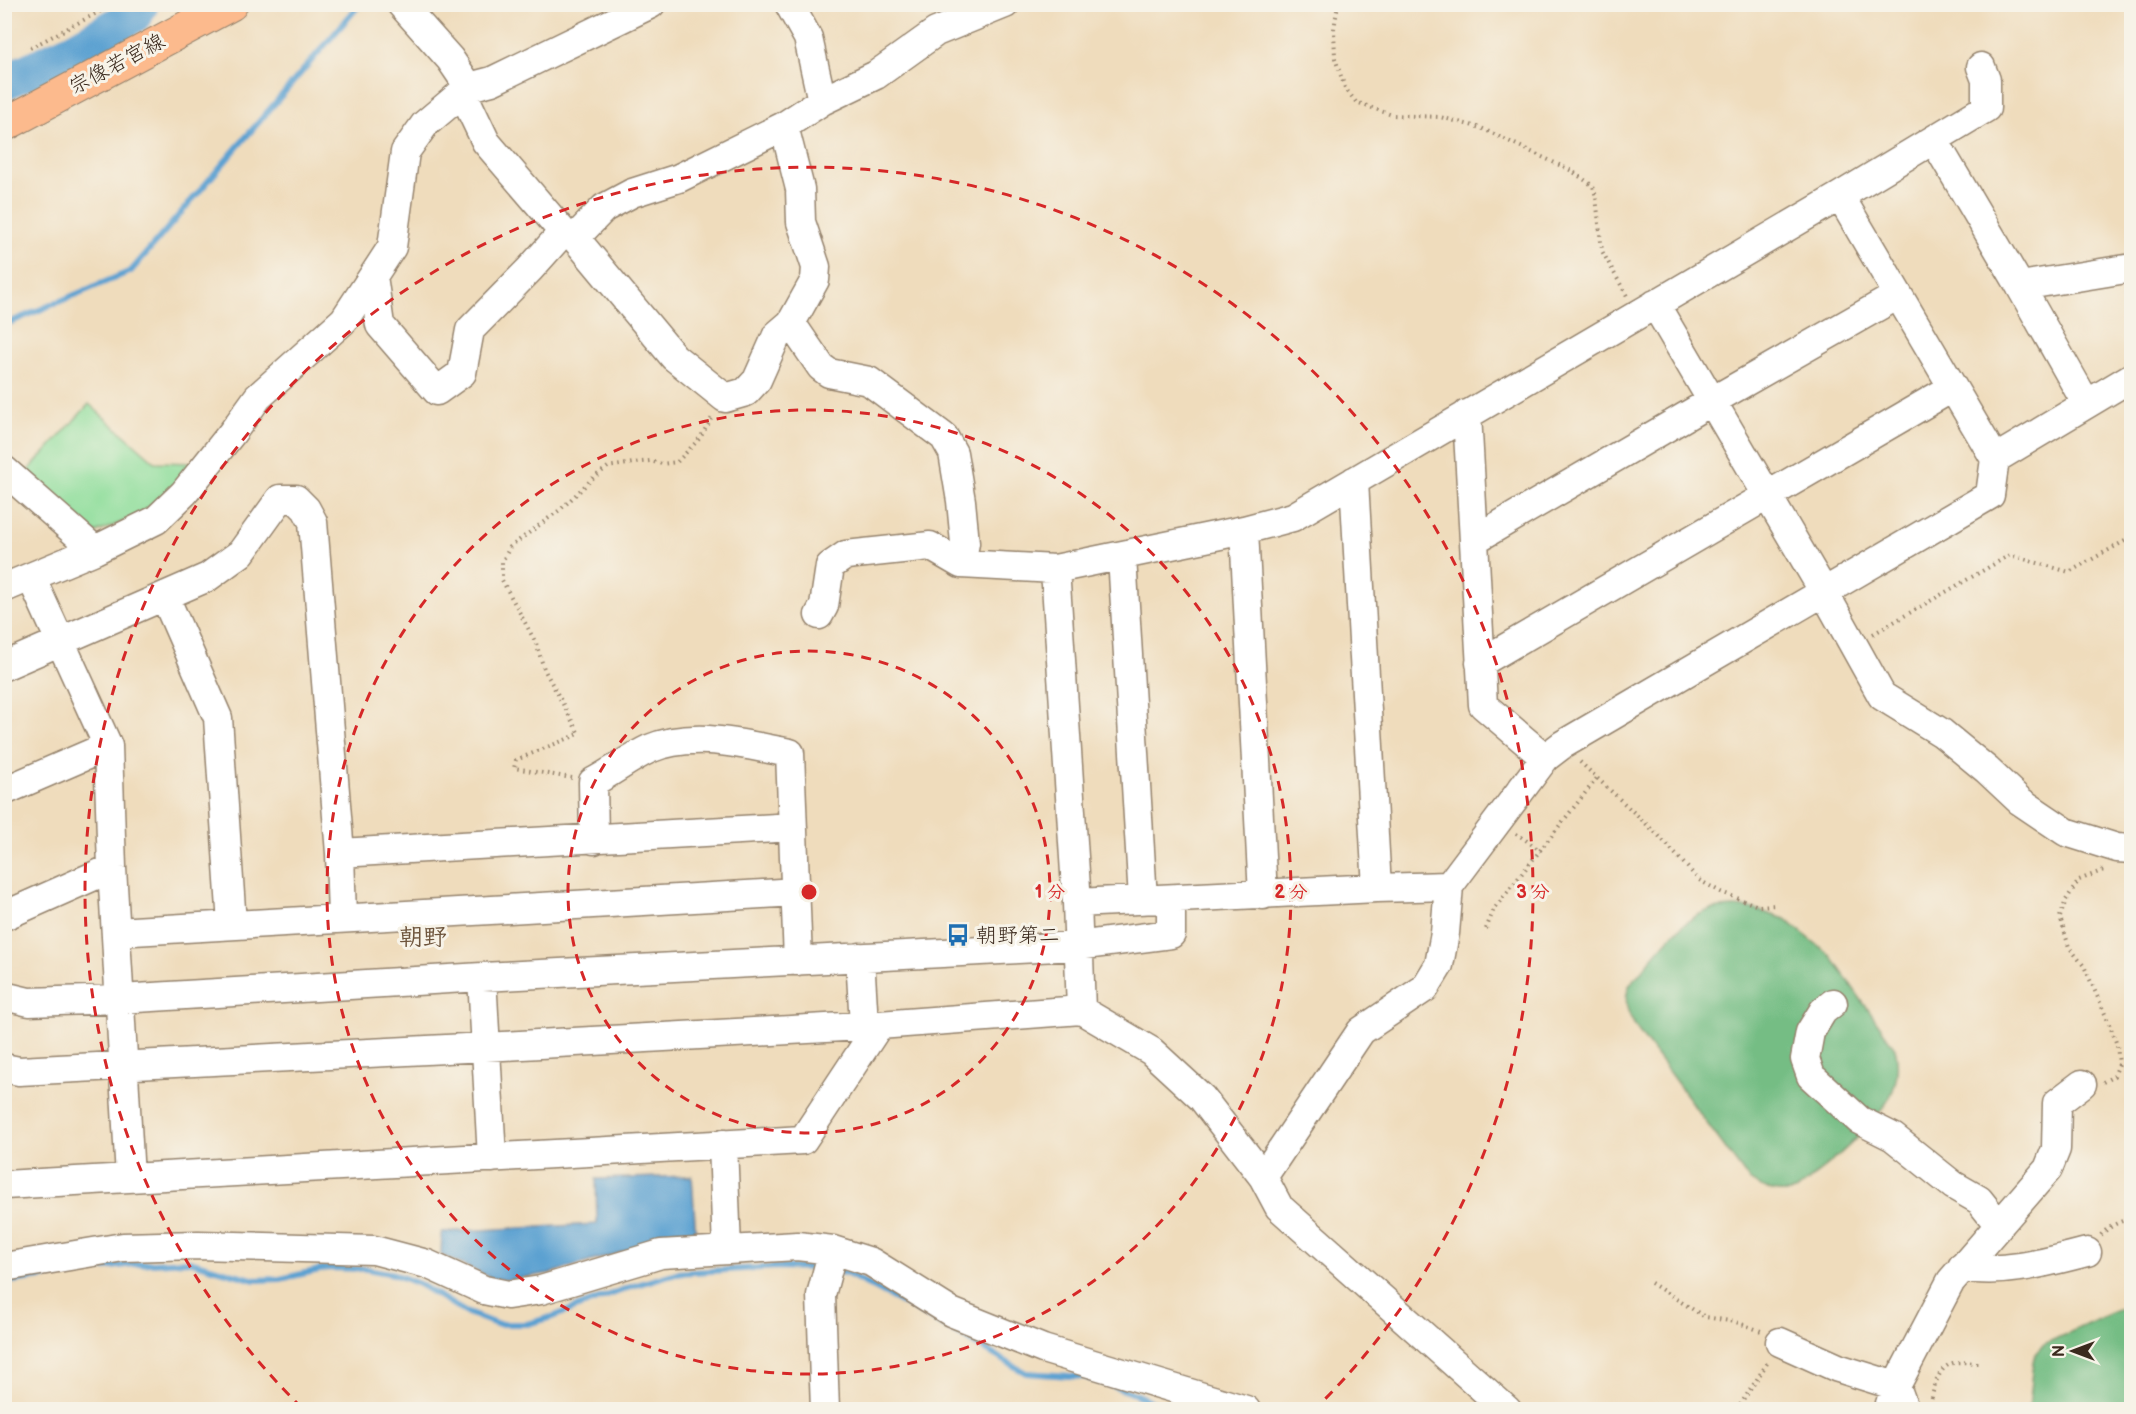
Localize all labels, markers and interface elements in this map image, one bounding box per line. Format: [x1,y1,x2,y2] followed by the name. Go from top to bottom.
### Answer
[65,28,169,100] street label: 宗像若宮線
[799,882,819,902] centre of rings
[1035,882,1065,903] text: 1 分
[1274,882,1308,903] text: 2 分
[1516,882,1550,903] text: 3 分
[945,922,971,948] bus stop icon: 朝野第二
[399,923,447,952] district label: 朝野
[976,923,1060,948] place label: 朝野第二
[2043,1321,2103,1381] north arrow
[2050,1345,2069,1357] text: N

